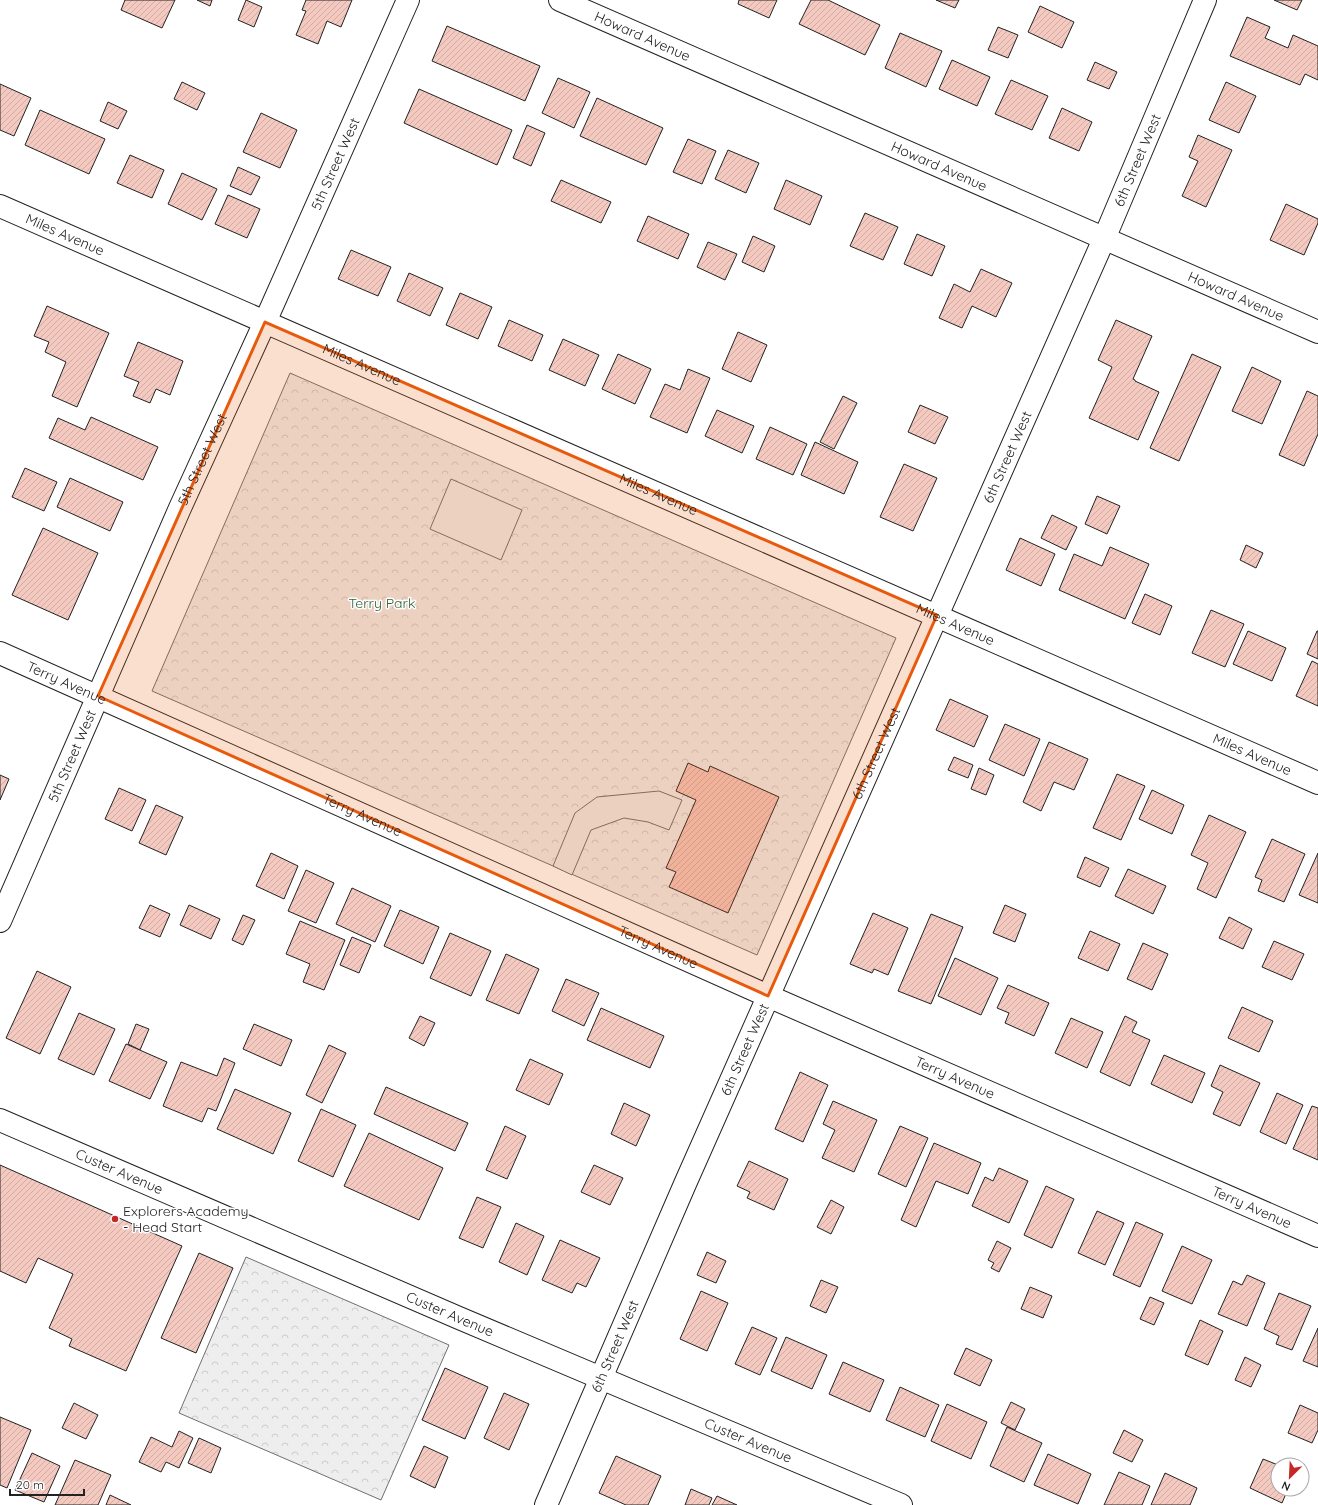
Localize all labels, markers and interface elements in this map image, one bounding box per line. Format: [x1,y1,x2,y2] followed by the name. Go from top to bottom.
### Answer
[592,7,693,65] street label: Howard Avenue
[1110,111,1165,209] street label: 6th Street West
[307,115,364,213] street label: 5th Street West
[888,137,990,195] street label: Howard Avenue
[23,209,107,260] street label: Miles Avenue
[1185,267,1287,325] street label: Howard Avenue
[320,339,404,390] street label: Miles Avenue
[979,408,1036,506] street label: 6th Street West
[173,410,231,508] street label: 5th Street West
[617,469,701,519] street label: Miles Avenue
[349,594,415,612] park label: Terry Park
[913,599,998,649] street label: Miles Avenue
[24,657,109,708] street label: Terry Avenue
[848,704,904,802] street label: 6th Street West
[44,707,100,805] street label: 5th Street West
[1210,729,1294,779] street label: Miles Avenue
[320,789,405,841] street label: Terry Avenue
[616,921,701,973] street label: Terry Avenue
[716,1000,773,1098] street label: 6th Street West
[912,1052,998,1103] street label: Terry Avenue
[73,1145,166,1198] street label: Custer Avenue
[1209,1182,1295,1232] street label: Terry Avenue
[123,1202,248,1236] place label: Explorers Academy - Head Start
[110,1214,120,1224] marker: Explorers Academy - Head Start
[403,1287,497,1341] street label: Custer Avenue
[587,1297,643,1395] street label: 6th Street West
[702,1414,795,1467] street label: Custer Avenue
[1270,1457,1310,1497] north arrow
[10,1471,84,1497] scale bar
[16,1477,44,1492] text: 20 m
[1279,1478,1292,1494] text: N

